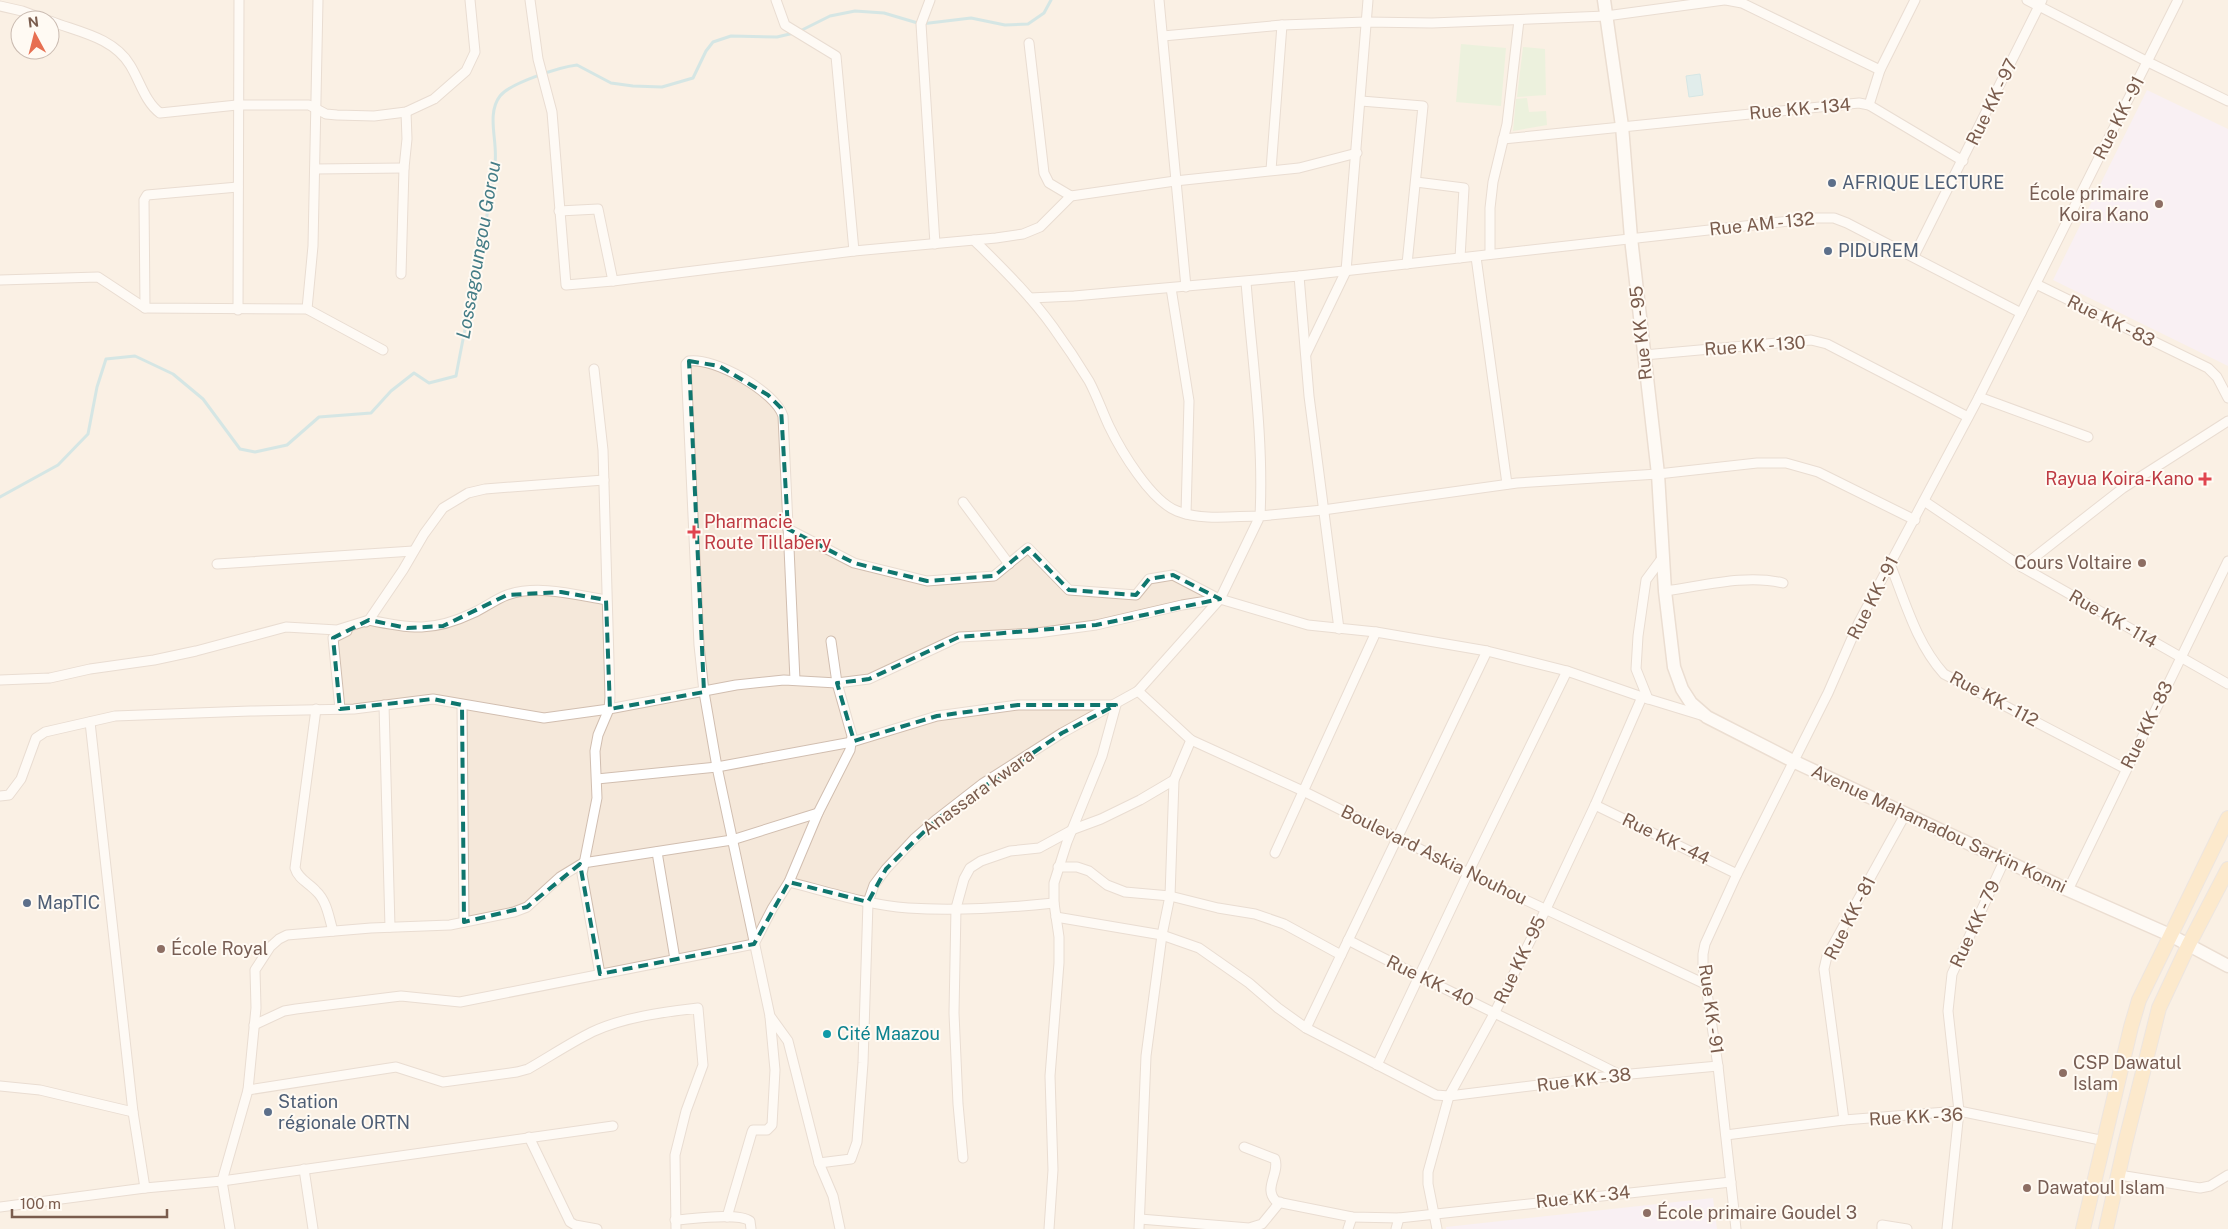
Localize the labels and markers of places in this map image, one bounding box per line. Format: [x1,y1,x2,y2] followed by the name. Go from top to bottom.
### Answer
[1842,172,2004,193] place label: AFRIQUE LECTURE
[1826,177,1838,189] marker: AFRIQUE LECTURE
[2029,182,2149,225] place label: École primaire Koira Kano
[2153,198,2165,210] marker: École primaire Koira Kano
[1838,240,1919,261] place label: PIDUREM
[1822,245,1834,257] marker: PIDUREM
[2045,468,2194,489] place label: Rayua Koira-Kano
[2198,472,2212,486] marker: Rayua Koira-Kano
[704,511,832,553] place label: Pharmacie Route Tillabery
[688,526,700,538] marker: Pharmacie Route Tillabery
[2014,552,2132,573] place label: Cours Voltaire
[2136,557,2148,569] marker: Cours Voltaire
[37,892,100,913] place label: MapTIC
[21,897,33,909] marker: MapTIC
[171,937,268,959] place label: École Royal
[155,943,167,955] marker: École Royal
[837,1023,940,1044] place label: Cité Maazou
[821,1028,833,1040] marker: Cité Maazou
[2073,1052,2182,1094] place label: CSP Dawatul Islam
[2057,1067,2069,1079] marker: CSP Dawatul Islam
[278,1091,410,1133] place label: Station régionale ORTN
[262,1106,274,1118] marker: Station régionale ORTN
[2037,1177,2165,1198] place label: Dawatoul Islam
[2021,1182,2033,1194] marker: Dawatoul Islam
[1657,1201,1857,1223] place label: École primaire Goudel 3
[1641,1207,1653,1219] marker: École primaire Goudel 3

